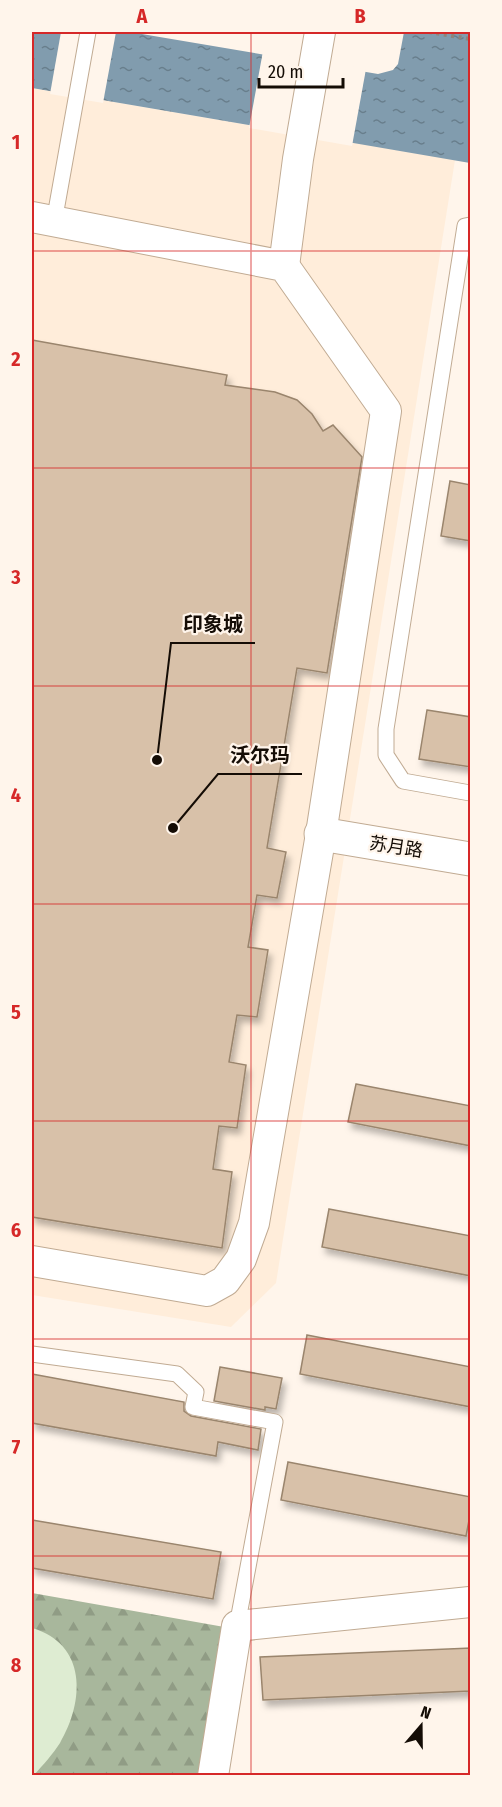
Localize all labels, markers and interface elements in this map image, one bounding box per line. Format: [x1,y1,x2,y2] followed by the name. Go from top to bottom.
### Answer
[136,4,149,28] text: A
[354,4,366,28] text: B
[259,51,343,89] scale bar
[268,61,303,83] text: 20 m
[12,130,20,154] text: 1
[10,347,21,371] text: 2
[10,565,21,589] text: 3
[171,605,255,643] callout: 印象城
[183,612,243,636] text: 印象城
[218,736,302,774] callout: 沃尔玛
[230,743,290,767] text: 沃尔玛
[11,783,21,807] text: 4
[368,832,424,862] street label: 苏月路
[11,1000,21,1024] text: 5
[11,1218,21,1242] text: 6
[12,1435,21,1459] text: 7
[11,1653,22,1677] text: 8
[391,1696,451,1756] north arrow
[418,1702,434,1723] text: N

